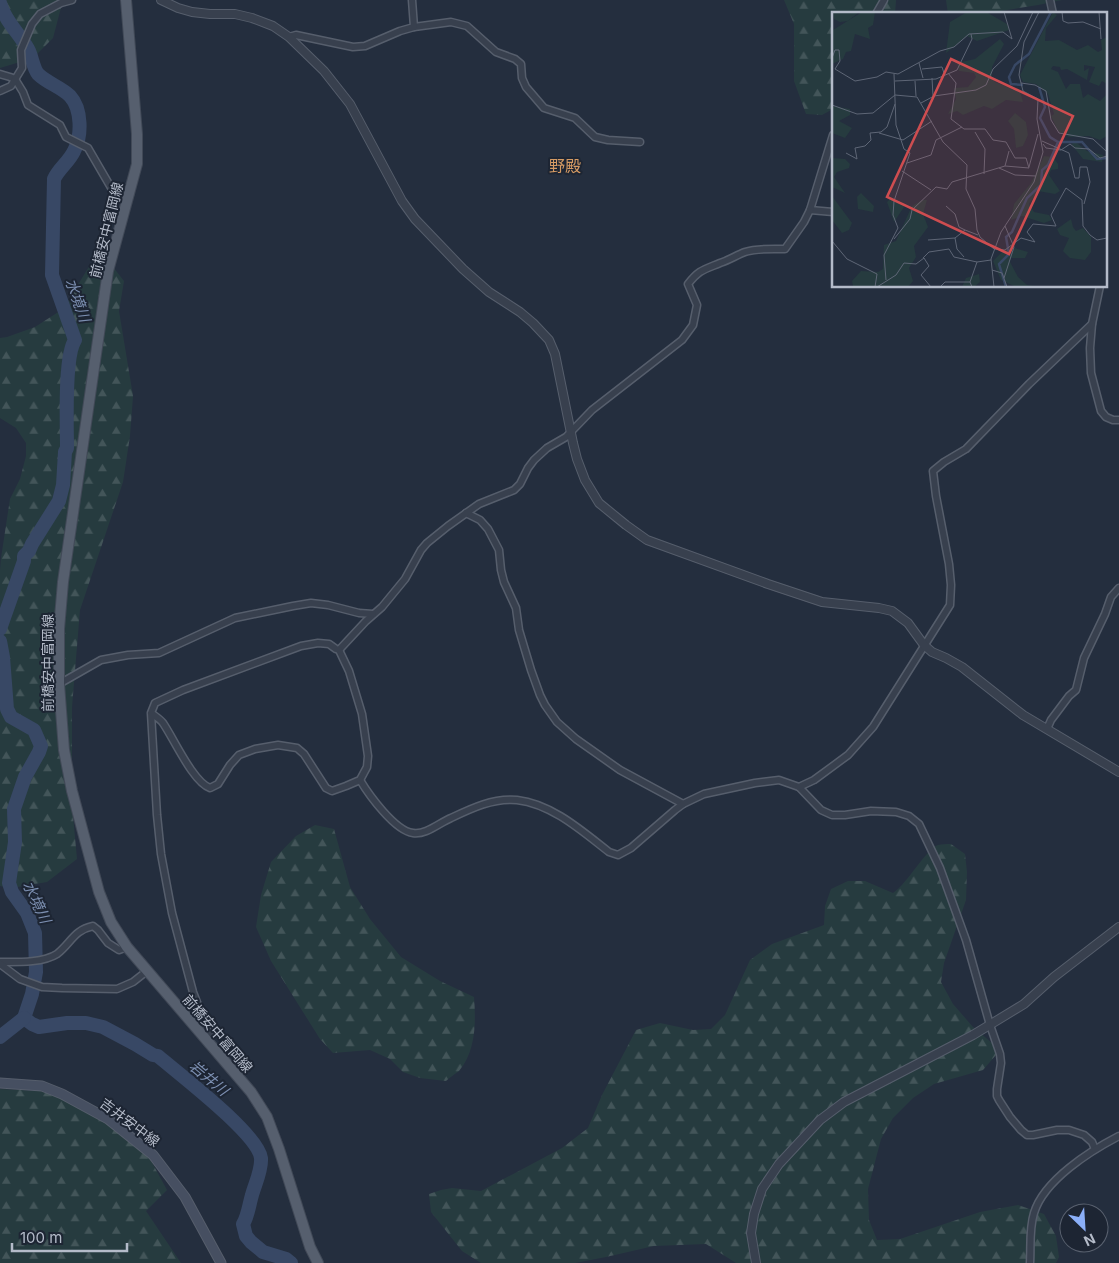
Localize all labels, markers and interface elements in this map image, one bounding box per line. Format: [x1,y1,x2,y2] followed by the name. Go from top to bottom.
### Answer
[832,12,1106,288] inset map
[549,156,581,176] district label: 野殿
[86,180,126,280] street label: 前橋安中富岡線
[61,276,95,326] water label: 水境川
[39,614,56,712] street label: 前橋安中富岡線
[19,878,56,928] water label: 水境川
[179,990,257,1076] street label: 前橋安中富岡線
[186,1056,234,1101] water label: 岩井川
[97,1094,163,1150] street label: 吉井安中線
[1059,1203,1109,1253] north arrow
[12,1220,128,1252] scale bar
[20,1228,62,1247] text: 100 m
[1081,1230,1098,1250] text: N

